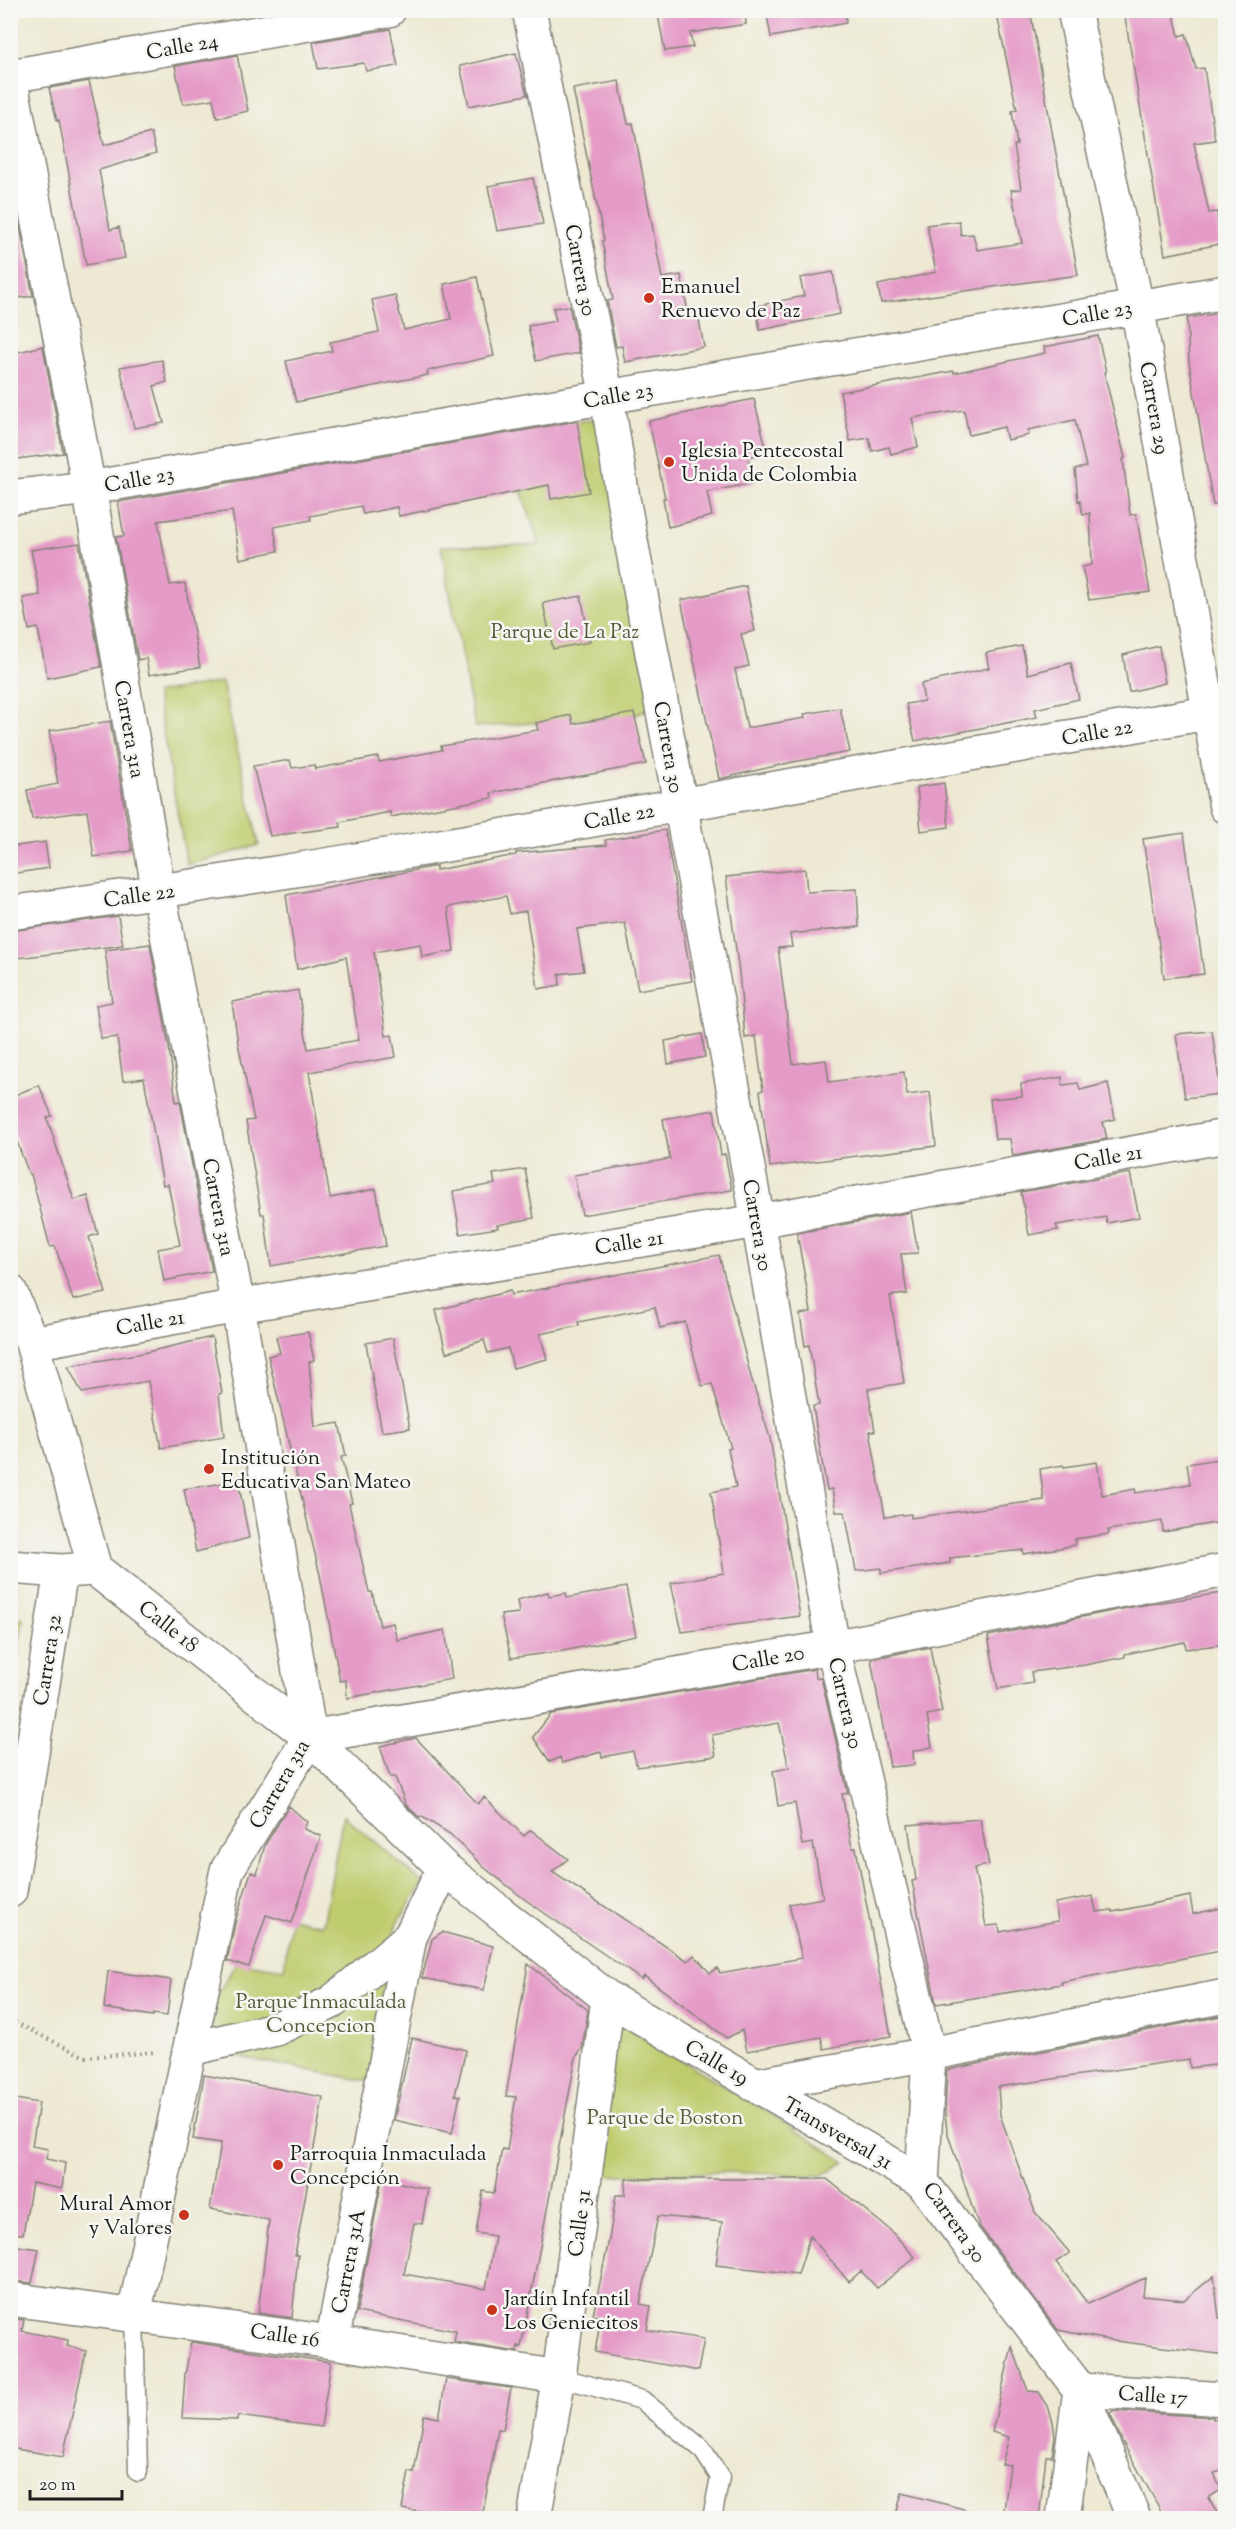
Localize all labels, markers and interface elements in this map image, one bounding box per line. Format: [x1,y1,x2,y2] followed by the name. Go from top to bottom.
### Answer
[144,27,221,69] street label: Calle 24
[555,222,603,319] street label: Carrera 30
[661,273,801,327] place label: Emanuel Renuevo de Paz
[642,291,656,305] marker: Emanuel Renuevo de Paz
[1060,294,1135,336] street label: Calle 23
[1130,360,1176,457] street label: Carrera 29
[581,376,656,418] street label: Calle 23
[681,437,858,491] place label: Iglesia Pentecostal Unida de Colombia
[662,455,676,469] marker: Iglesia Pentecostal Unida de Colombia
[102,460,177,502] street label: Calle 23
[491,618,639,648] park label: Parque de La Paz
[105,678,151,781] street label: Carrera 31a
[644,699,690,796] street label: Carrera 30
[1059,713,1135,755] street label: Calle 22
[581,797,657,839] street label: Calle 22
[102,877,177,917] street label: Calle 22
[1072,1138,1145,1180] street label: Calle 21
[193,1156,241,1259] street label: Carrera 31a
[733,1177,779,1274] street label: Carrera 30
[593,1224,666,1264] street label: Calle 21
[114,1303,187,1345] street label: Calle 21
[221,1444,411,1498] place label: Institución Educativa San Mateo
[202,1462,216,1476] marker: Institución Educativa San Mateo
[131,1594,204,1661] street label: Calle 18
[27,1612,71,1708] street label: Carrera 32
[730,1639,807,1681] street label: Calle 20
[819,1655,869,1752] street label: Carrera 30
[243,1734,319,1835] street label: Carrera 31a
[235,1988,407,2042] park label: Parque Inmaculada Concepcion
[679,2033,753,2094] street label: Calle 19
[776,2091,898,2178] street label: Transversal 31
[587,2104,743,2134] park label: Parque de Boston
[290,2140,487,2194] place label: Parroquia Inmaculada Concepción
[271,2158,285,2172] marker: Parroquia Inmaculada Concepción
[914,2176,992,2270] street label: Carrera 30
[562,2188,600,2259] street label: Calle 31
[59,2190,172,2244] place label: Mural Amor y Valores
[325,2206,375,2316] street label: Carrera 31A
[177,2208,191,2222] marker: Mural Amor y Valores
[503,2285,638,2339] place label: Jardín Infantil Los Geniecitos
[485,2303,499,2317] marker: Jardín Infantil Los Geniecitos
[248,2317,321,2357] street label: Calle 16
[1117,2380,1189,2414] street label: Calle 17
[30,2463,122,2501] scale bar
[39,2473,76,2499] text: 20 m

